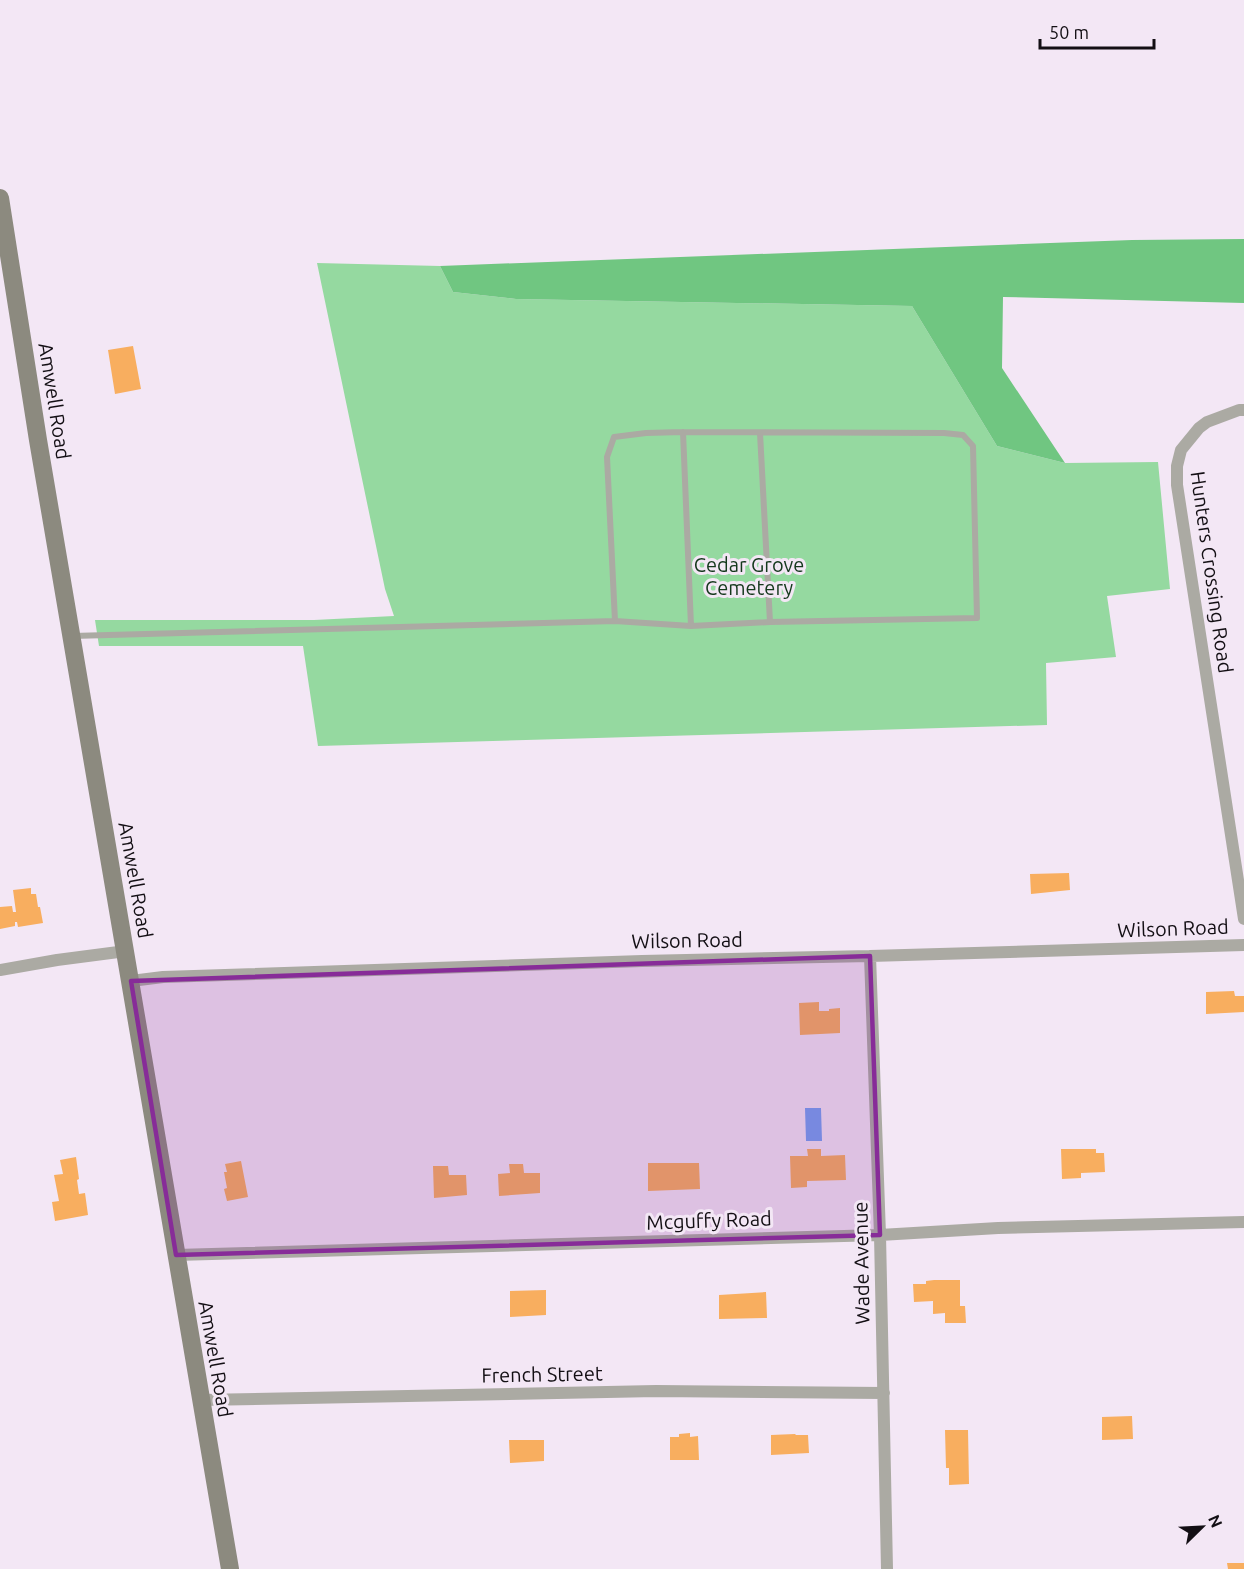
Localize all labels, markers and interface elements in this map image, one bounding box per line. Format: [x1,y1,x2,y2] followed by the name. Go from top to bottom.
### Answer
[1040,12,1154,50] scale bar
[1049,22,1089,42] text: 50 m
[34,341,76,461] street label: Amwell Road
[1186,469,1238,675] street label: Hunters Crossing Road
[694,553,804,599] park label: Cedar Grove Cemetery
[114,820,158,940] street label: Amwell Road
[1117,915,1229,941] street label: Wilson Road
[631,928,743,952] street label: Wilson Road
[848,1201,874,1325] street label: Wade Avenue
[646,1206,772,1234] street label: Mcguffy Road
[194,1299,238,1419] street label: Amwell Road
[481,1361,603,1387] street label: French Street
[1172,1497,1232,1557] north arrow
[1205,1512,1226,1530] text: N

